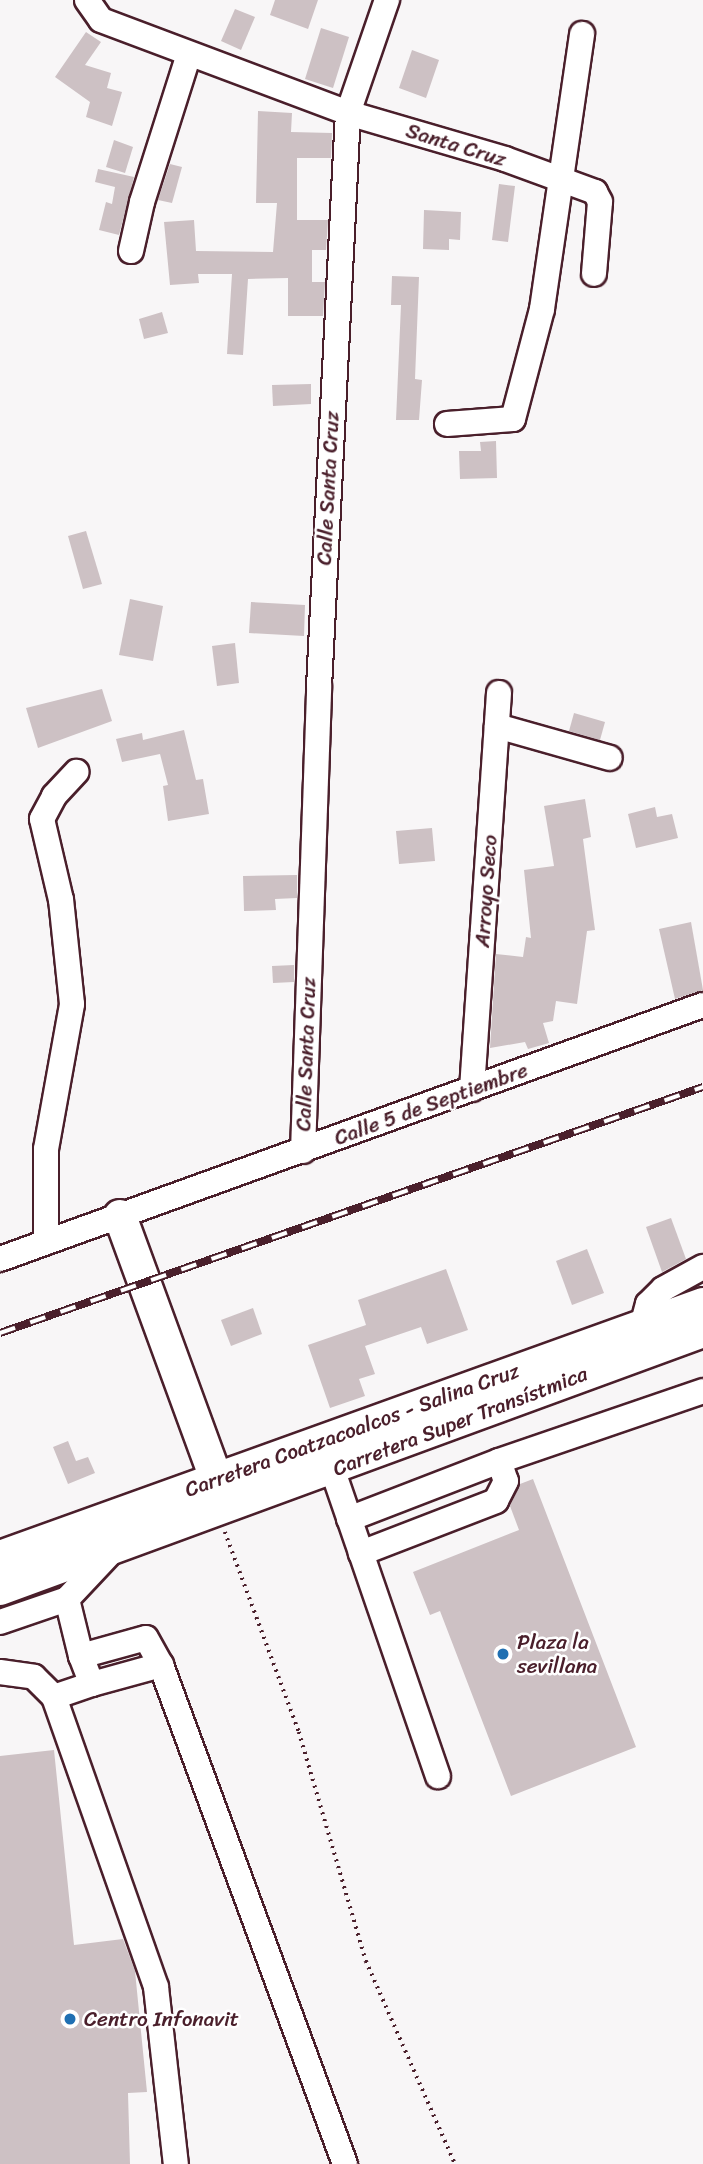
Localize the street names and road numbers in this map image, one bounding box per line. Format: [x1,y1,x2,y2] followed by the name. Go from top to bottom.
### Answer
[403,118,509,172] street label: Santa Cruz
[311,410,345,566] street label: Calle Santa Cruz
[469,833,503,949] street label: Arroyo Seco
[291,976,321,1132] street label: Calle Santa Cruz
[331,1057,531,1151] street label: Calle 5 de Septiembre
[182,1358,522,1502] street label: Carretera Coatzacoalcos - Salina Cruz
[329,1361,591,1481] street label: Carretera Super Transístmica

